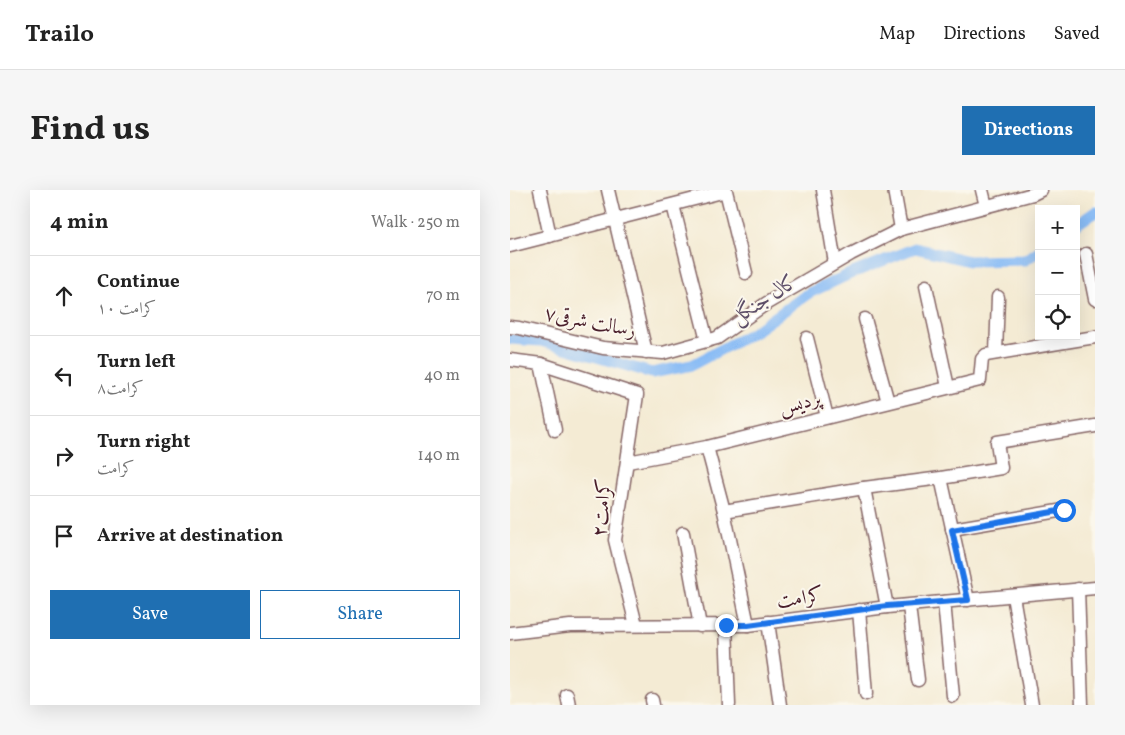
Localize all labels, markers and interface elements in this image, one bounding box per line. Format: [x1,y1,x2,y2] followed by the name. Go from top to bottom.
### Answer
[25,18,94,52] text: Trailo
[879,22,915,47] text: Map
[943,22,1026,47] text: Directions
[1054,22,1100,47] text: Saved
[30,106,150,154] text: Find us
[962,106,1095,155] button: Directions
[1035,205,1080,340] map controls
[1035,205,1080,250] button: +
[50,208,109,237] text: 4 min
[371,212,460,234] text: Walk · 250 m
[1035,250,1080,295] button: −
[726,267,804,333] water label: کال جنگل
[97,269,180,295] text: Continue
[50,282,78,310] icon: ahead
[426,285,460,307] text: 70 m
[1035,295,1080,340] button: locate
[97,298,156,320] text: کرامت ۱۰
[542,300,638,346] street label: رسالت شرقی۷
[97,349,176,375] text: Turn left
[50,362,78,390] icon: left
[424,365,460,387] text: 40 m
[97,378,144,400] text: کرامت۸
[776,385,826,423] street label: پردیس
[97,429,190,455] text: Turn right
[50,442,78,470] icon: right
[418,445,460,467] text: 140 m
[97,458,134,480] text: کرامت
[586,478,620,538] street label: کرامت۲
[1053,499,1076,522] route start
[50,522,78,550] icon: arrive
[97,523,283,549] text: Arrive at destination
[775,582,825,616] street label: کرامت
[50,590,250,639] button: Save
[260,590,460,639] button: Share
[715,614,738,637] route end

